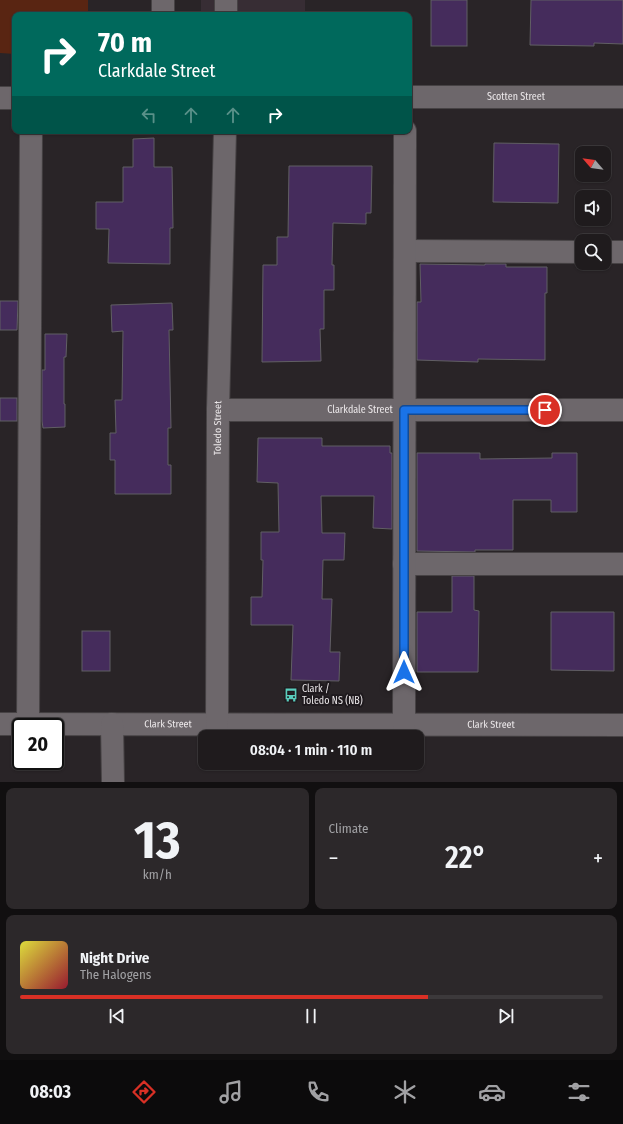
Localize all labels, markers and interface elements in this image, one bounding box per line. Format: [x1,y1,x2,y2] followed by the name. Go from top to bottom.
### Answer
[98,26,152,59] text: 70 m
[32,28,84,80] icon: right
[98,60,215,82] text: Clarkdale Street
[487,91,546,103] street label: Scotten Street
[138,104,160,126] icon: left
[180,104,202,126] icon: ahead
[222,104,244,126] icon: ahead
[264,104,286,126] icon: right
[575,146,611,182] north arrow
[575,146,611,270] map controls
[575,190,611,226] button: sound
[575,234,611,270] button: search
[528,393,562,427] pin
[534,399,556,421] icon: arrive
[212,400,224,455] street label: Toledo Street
[327,404,393,416] street label: Clarkdale Street
[383,651,425,693] position arrow
[302,683,363,707] place label: Clark / Toledo NS (NB)
[283,687,299,703] bus stop icon: Clark / Toledo NS (NB)
[12,718,64,770] speed limit sign: 20
[144,718,193,730] street label: Clark Street
[467,719,516,731] street label: Clark Street
[250,741,372,759] text: 08:04 · 1 min · 110 m
[134,809,181,872] text: 13
[329,821,369,836] text: Climate
[445,840,487,876] text: 22°
[329,845,338,872] text: −
[593,845,603,872] text: +
[143,867,172,882] text: km/h
[80,949,149,967] text: Night Drive
[80,967,151,982] text: The Halogens
[106,1005,128,1027] icon: previous
[300,1005,322,1027] icon: pause
[495,1005,517,1027] icon: next
[130,1078,158,1106] icon: directions
[217,1078,245,1106] icon: music
[304,1078,332,1106] icon: phone
[391,1078,419,1106] icon: climate
[478,1078,506,1106] icon: car
[565,1078,593,1106] icon: filters
[30,1081,71,1103] text: 08:03

